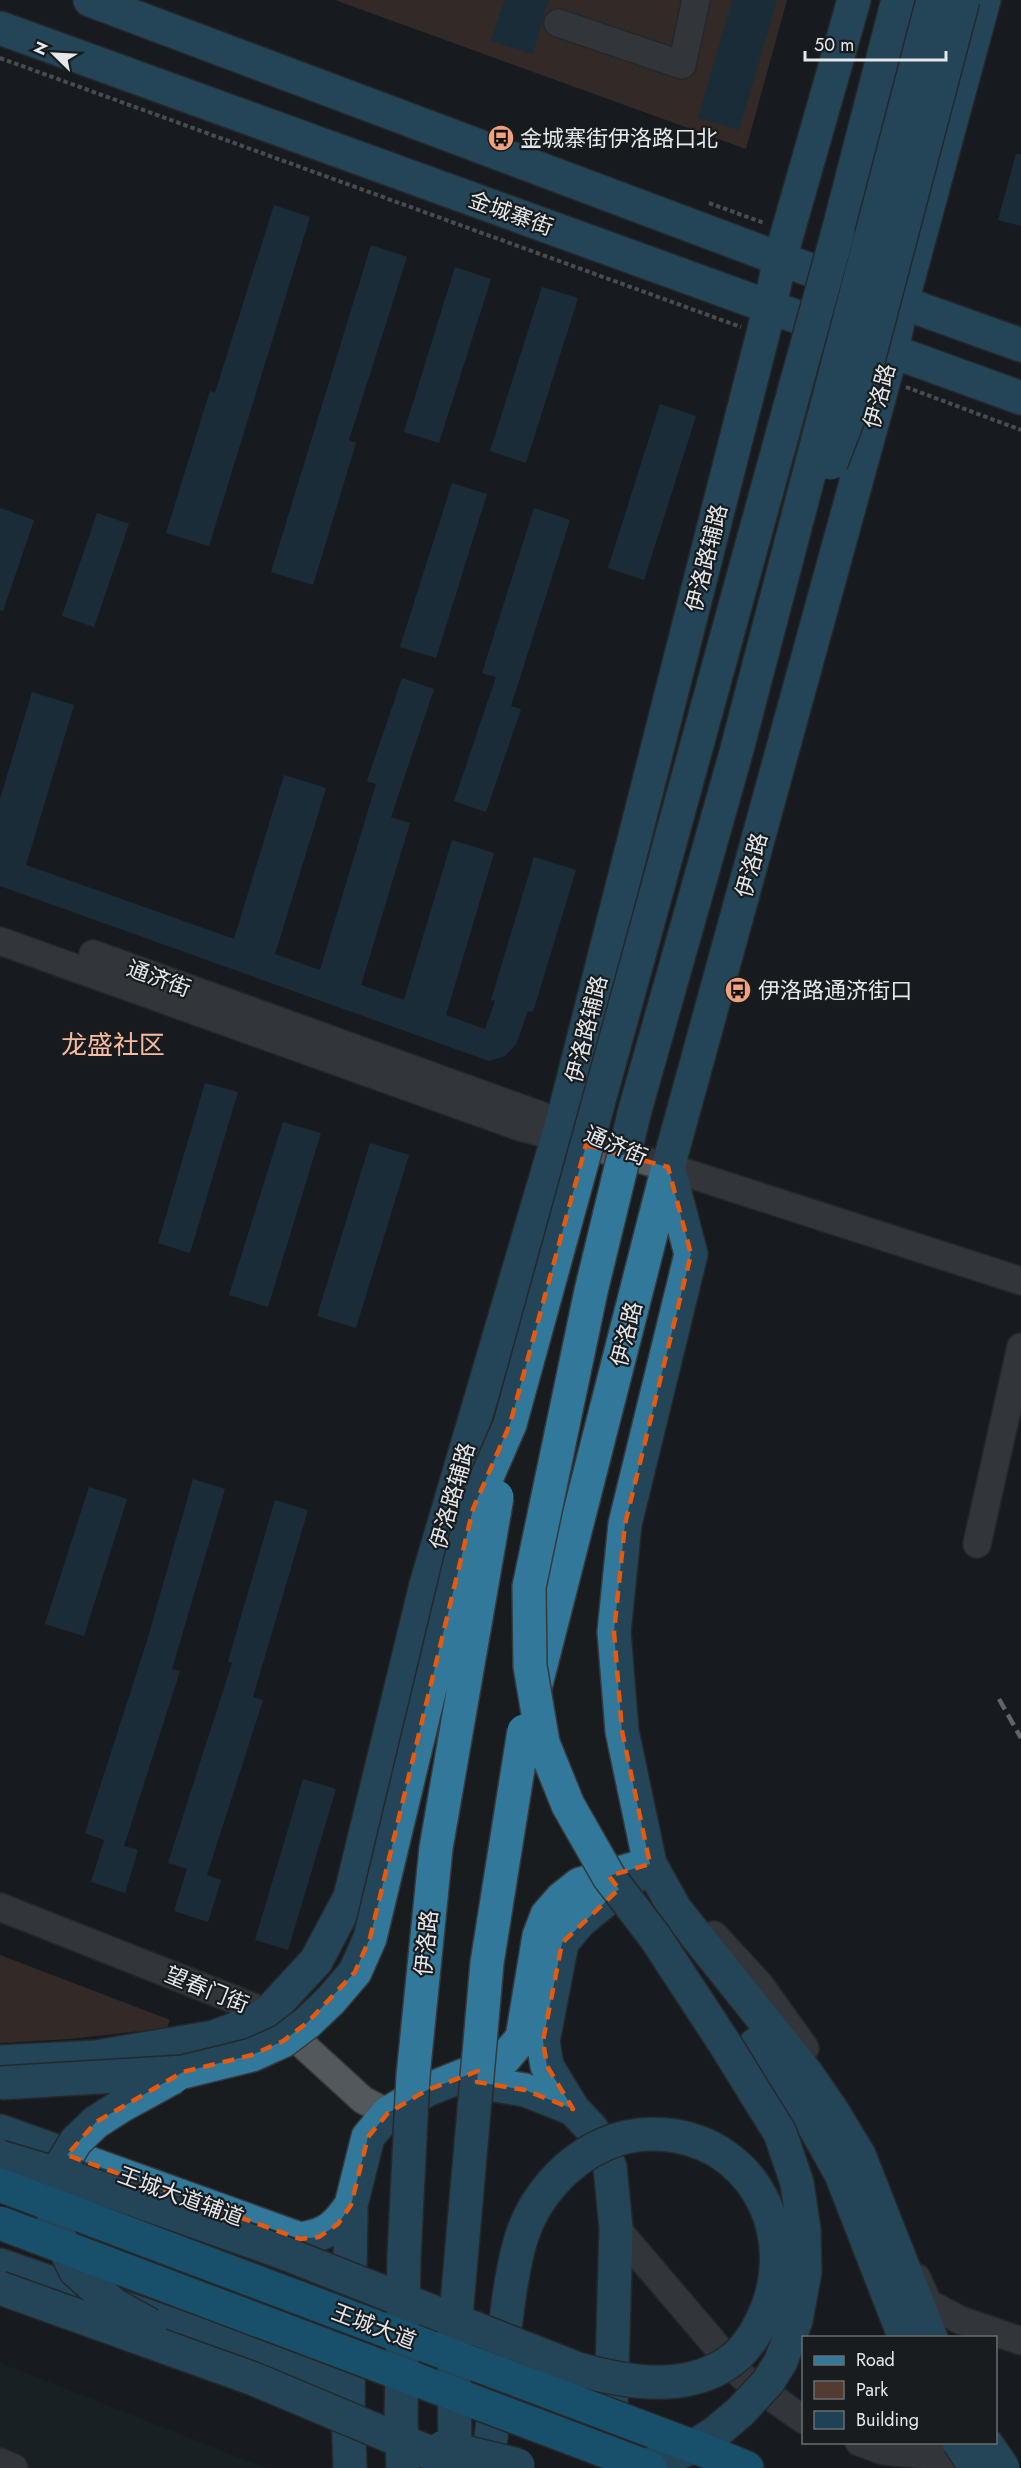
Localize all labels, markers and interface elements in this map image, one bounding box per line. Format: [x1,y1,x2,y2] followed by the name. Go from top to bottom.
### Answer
[24,24,84,84] north arrow
[805,24,946,62] scale bar
[814,32,854,58] text: 50 m
[28,38,54,59] text: N
[520,122,718,154] place label: 金城寨街伊洛路口北
[486,123,516,153] bus stop icon: 金城寨街伊洛路口北
[464,183,558,243] street label: 金城寨街
[855,360,903,432] street label: 伊洛路
[677,501,735,615] street label: 伊洛路辅路
[727,829,775,901] street label: 伊洛路
[123,952,195,1004] street label: 通济街
[557,972,615,1086] street label: 伊洛路辅路
[758,974,912,1006] place label: 伊洛路通济街口
[723,975,753,1005] bus stop icon: 伊洛路通济街口
[61,1026,165,1064] district label: 龙盛社区
[579,1117,653,1173] street label: 通济街
[602,1298,650,1370] street label: 伊洛路
[421,1439,483,1553] street label: 伊洛路辅路
[407,1909,445,1977] street label: 伊洛路
[160,1958,254,2020] street label: 望春门街
[114,2158,248,2234] street label: 王城大道辅道
[327,2295,421,2357] street label: 王城大道
[802,2336,997,2444] legend
[856,2347,895,2373] text: Road
[856,2377,888,2403] text: Park
[856,2407,919,2433] text: Building

